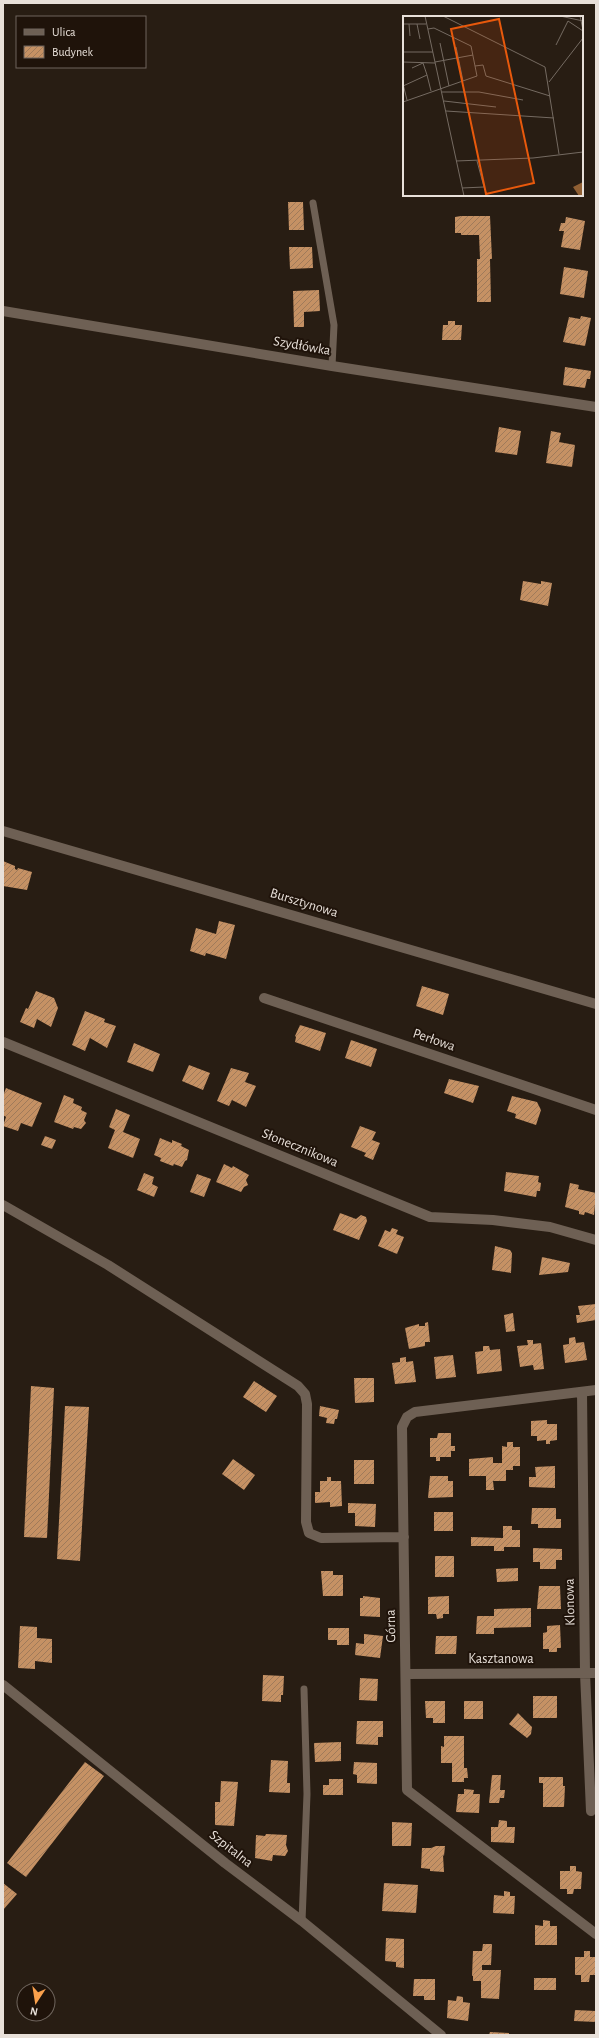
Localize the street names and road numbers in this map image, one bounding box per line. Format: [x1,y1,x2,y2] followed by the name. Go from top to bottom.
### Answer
[272,334,332,358] street label: Szydłówka
[268,886,340,920] street label: Bursztynowa
[411,1026,457,1054] street label: Perłowa
[260,1126,341,1170] street label: Słonecznikowa
[563,1578,577,1626] street label: Klonowa
[384,1609,398,1643] street label: Górna
[468,1652,534,1666] street label: Kasztanowa
[207,1828,256,1871] street label: Szpitalna

